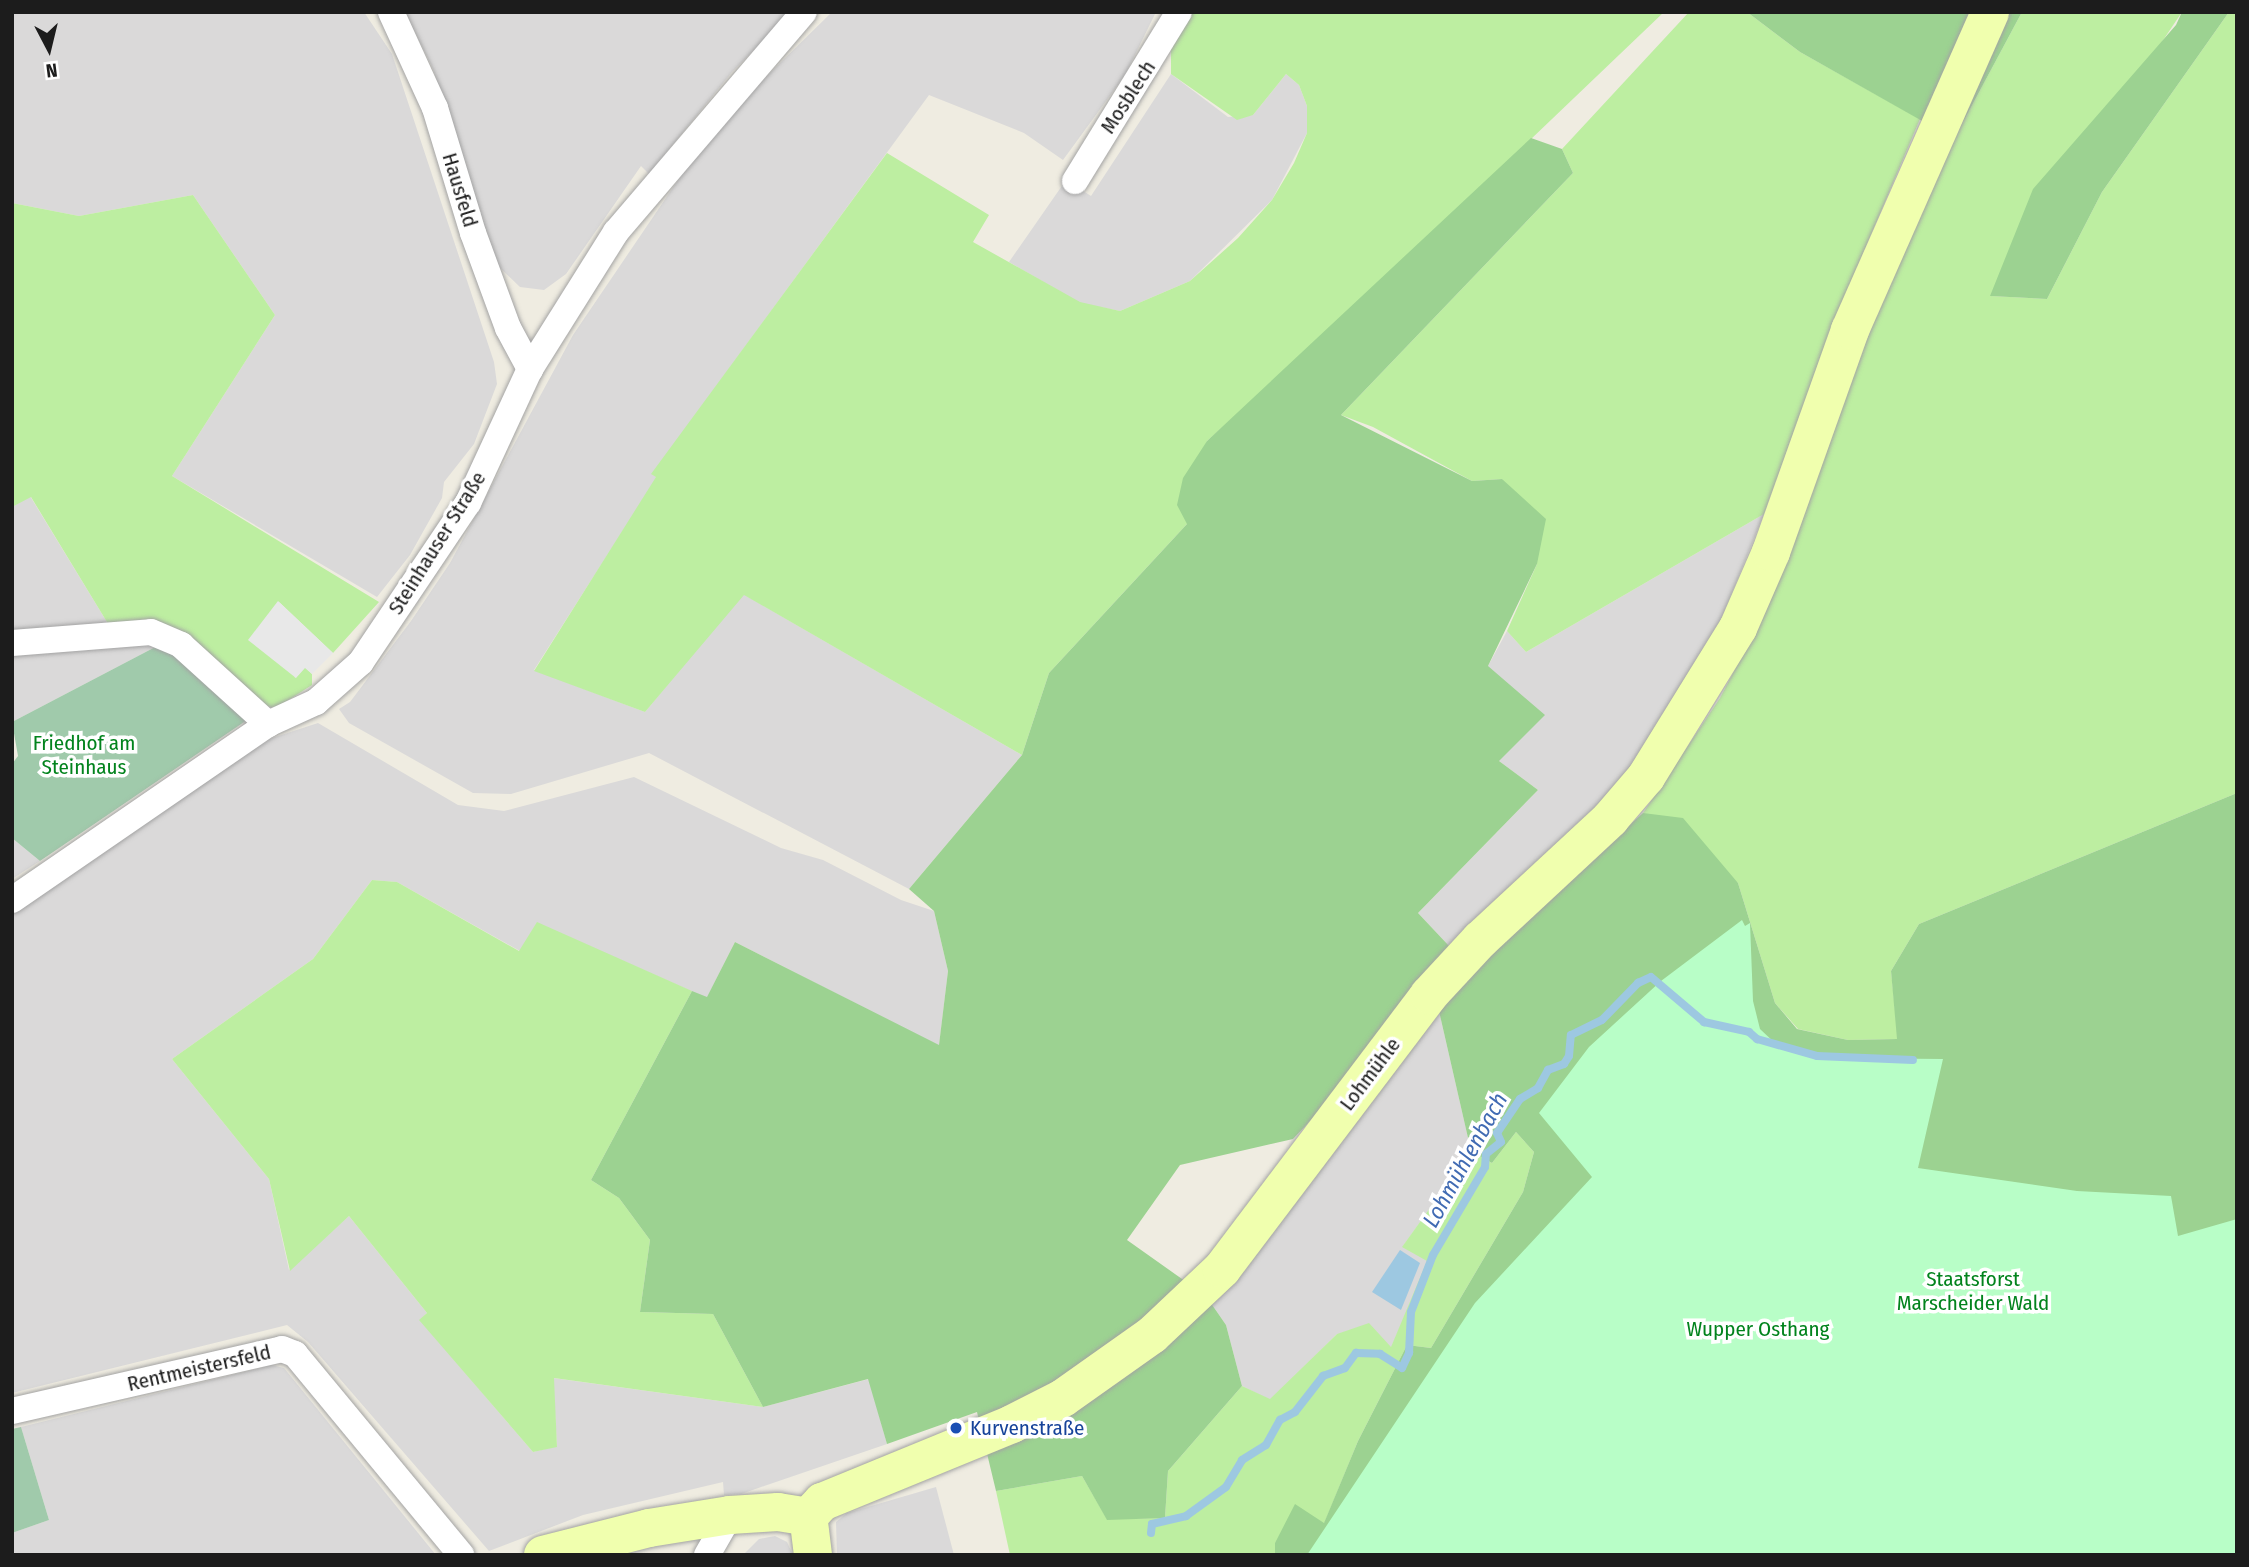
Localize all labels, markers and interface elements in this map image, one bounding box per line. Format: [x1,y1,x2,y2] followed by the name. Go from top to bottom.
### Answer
[14,14,84,84] north arrow
[1095,56,1161,138] street label: Mosblech
[45,58,59,82] text: N
[437,150,483,230] street label: Hausfeld
[383,467,491,619] street label: Steinhauser Straße
[33,730,135,780] park label: Friedhof am Steinhaus
[1334,1032,1406,1116] street label: Lohmühle
[1417,1088,1513,1232] water label: Lohmühlenbach
[1897,1266,2049,1316] park label: Staatsforst Marscheider Wald
[1687,1316,1829,1342] park label: Wupper Osthang
[125,1339,273,1397] street label: Rentmeistersfeld
[970,1415,1084,1441] place label: Kurvenstraße
[948,1420,964,1436] marker: Kurvenstraße

